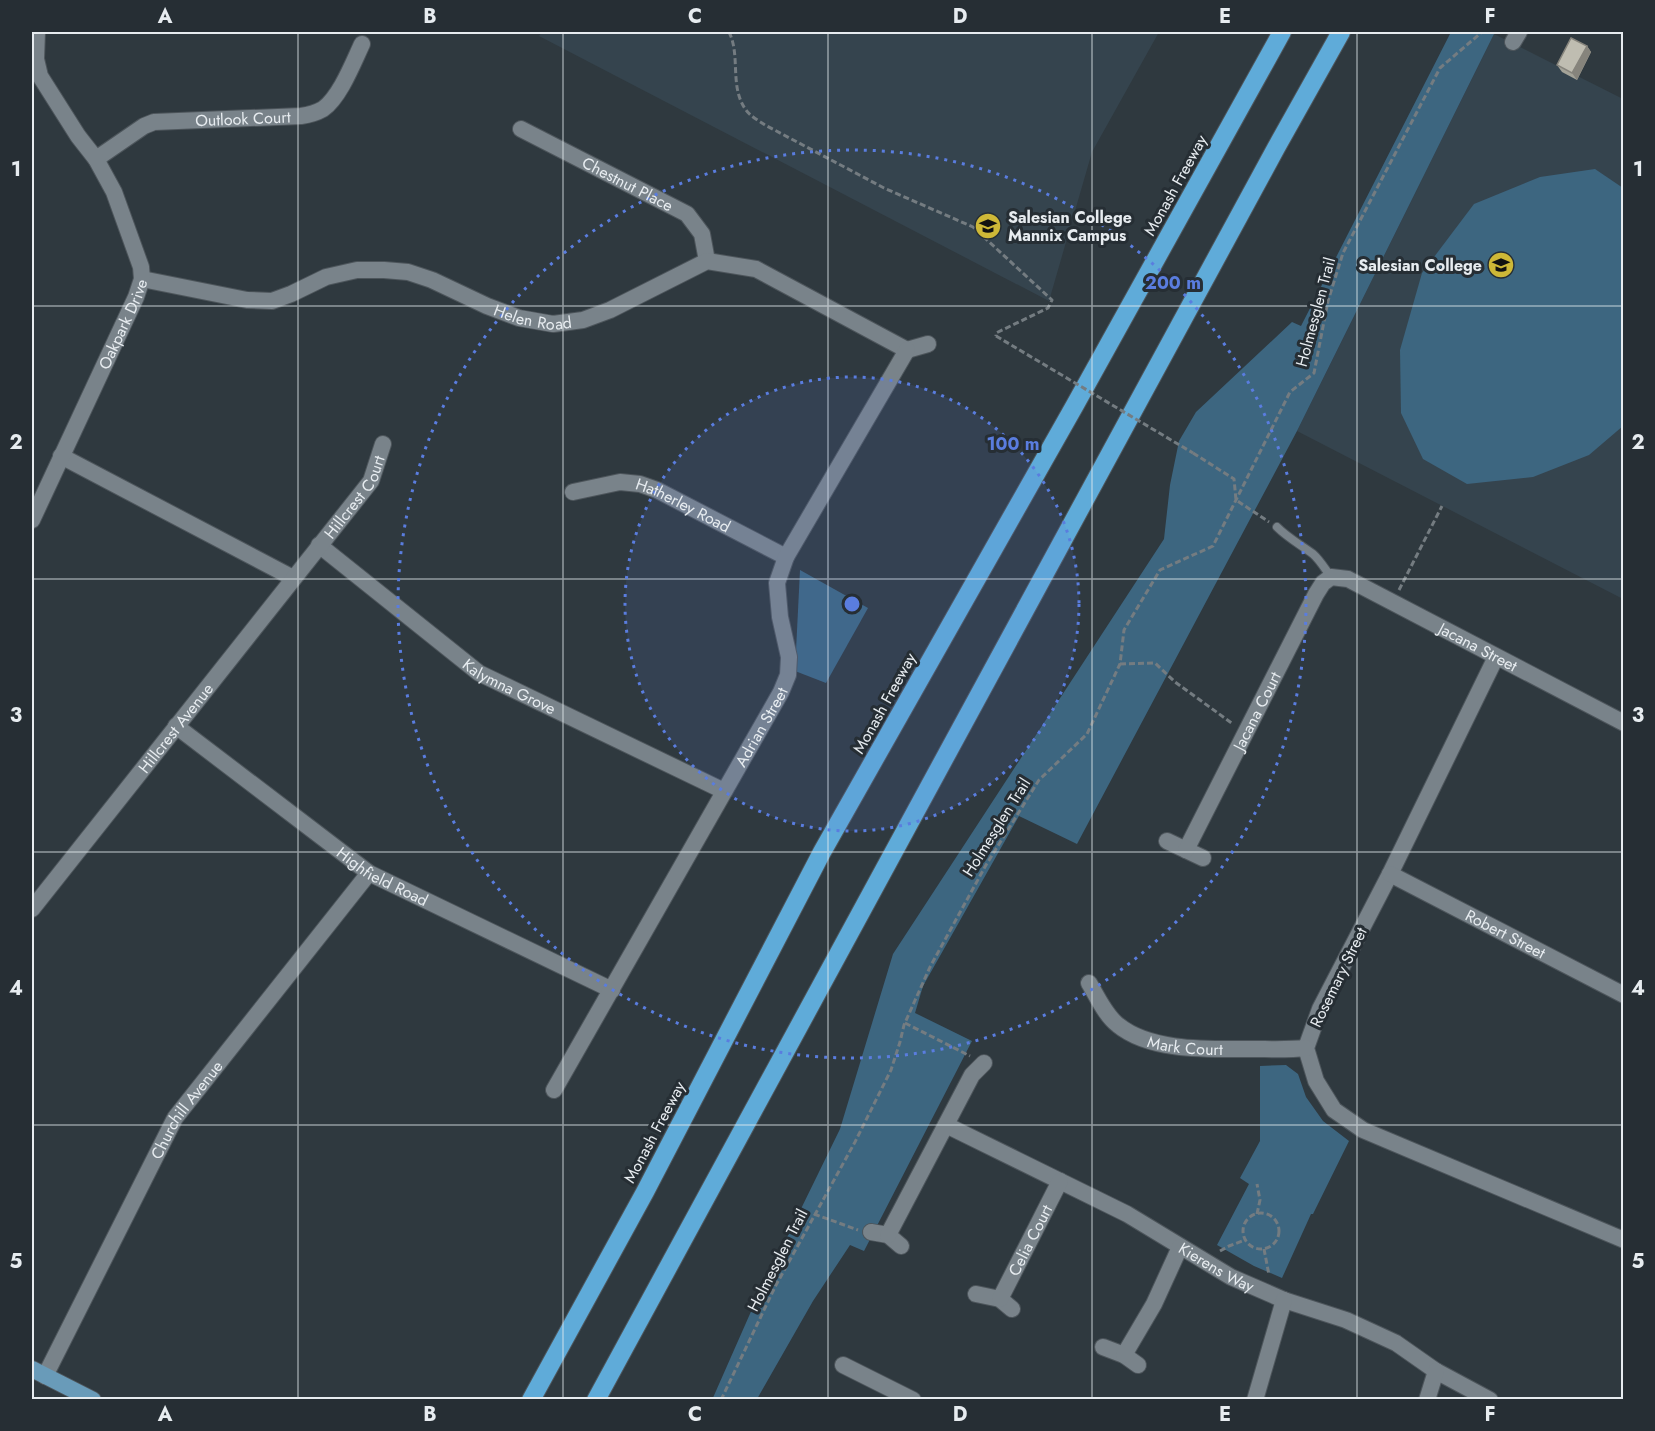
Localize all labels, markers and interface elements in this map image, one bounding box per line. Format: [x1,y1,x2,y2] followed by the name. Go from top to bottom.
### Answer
[157,2,173,31] text: A
[423,2,437,31] text: B
[688,2,702,31] text: C
[953,2,967,31] text: D
[1219,2,1231,31] text: E
[1484,2,1496,31] text: F
[195,105,291,132] street label: Outlook Court
[1138,130,1213,240] street label: Monash Freeway
[578,151,677,217] street label: Chestnut Place
[11,155,21,184] text: 1
[1633,155,1643,184] text: 1
[1008,206,1132,247] place label: Salesian College Mannix Campus
[973,211,1003,241] school or university icon: Salesian College Mannix Campus
[1486,250,1516,280] school or university icon: Salesian College
[1358,254,1482,277] place label: Salesian College
[1290,255,1341,369] street label: Holmesglen Trail
[1145,270,1201,296] text: 200 m
[93,276,153,373] street label: Oakpark Drive
[490,299,573,336] street label: Helen Road
[9,428,23,457] text: 2
[1631,428,1645,457] text: 2
[986,431,1040,457] text: 100 m
[319,452,391,544] street label: Hillcrest Court
[632,472,734,538] street label: Hatherley Road
[842,594,862,614] centre of rings
[1433,616,1521,677] street label: Jacana Street
[847,648,922,758] street label: Monash Freeway
[457,653,560,720] street label: Kalymna Grove
[1227,668,1287,756] street label: Jacana Court
[133,678,219,778] street label: Hillcrest Avenue
[730,684,794,771] street label: Adrian Street
[10,701,22,730] text: 3
[1632,701,1644,730] text: 3
[957,773,1036,881] street label: Holmesglen Trail
[332,841,432,912] street label: Highfield Road
[1461,904,1550,965] street label: Robert Street
[1304,923,1373,1031] street label: Rosemary Street
[9,974,23,1003] text: 4
[1631,974,1645,1003] text: 4
[1145,1030,1223,1061] street label: Mark Court
[145,1056,228,1163] street label: Churchill Avenue
[618,1076,691,1187] street label: Monash Freeway
[1003,1201,1058,1280] street label: Celia Court
[742,1205,813,1316] street label: Holmesglen Trail
[1174,1237,1259,1298] street label: Kierens Way
[10,1247,23,1276] text: 5
[1632,1247,1645,1276] text: 5
[157,1400,173,1429] text: A
[423,1400,437,1429] text: B
[688,1400,702,1429] text: C
[953,1400,967,1429] text: D
[1219,1400,1231,1429] text: E
[1484,1400,1496,1429] text: F

